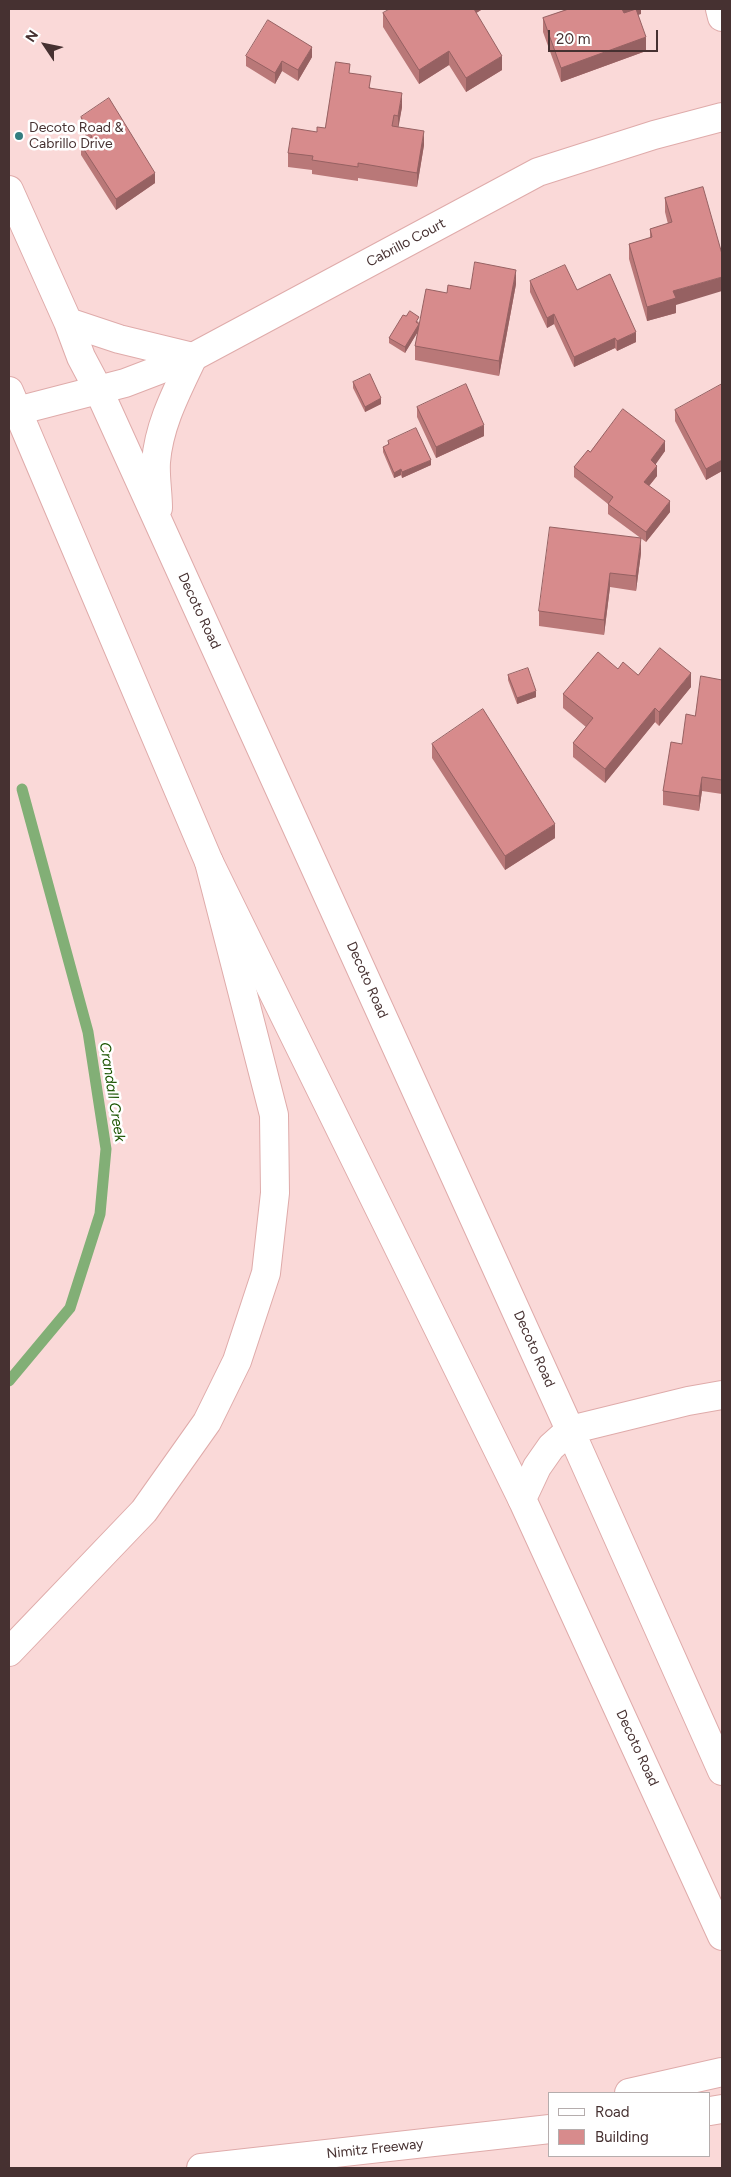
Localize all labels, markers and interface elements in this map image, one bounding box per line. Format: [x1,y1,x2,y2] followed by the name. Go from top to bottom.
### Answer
[20,20,70,70] north arrow
[551,20,661,52] scale bar
[22,27,42,46] text: N
[556,30,590,48] text: 20 m
[29,120,124,152] place label: Decoto Road & Cabrillo Drive
[13,130,25,142] marker: Decoto Road & Cabrillo Drive
[364,215,448,271] street label: Cabrillo Court
[174,570,224,652] street label: Decoto Road
[343,939,391,1021] street label: Decoto Road
[95,1041,129,1143] water label: Crandall Creek
[510,1308,558,1390] street label: Decoto Road
[612,1707,662,1789] street label: Decoto Road
[548,2092,711,2157] legend
[595,2103,630,2121] text: Road
[595,2128,649,2146] text: Building
[326,2136,424,2162] street label: Nimitz Freeway

